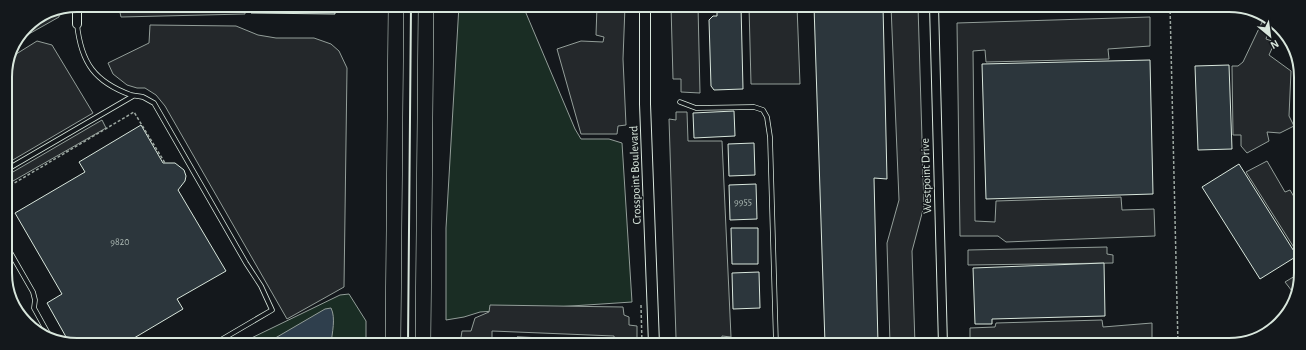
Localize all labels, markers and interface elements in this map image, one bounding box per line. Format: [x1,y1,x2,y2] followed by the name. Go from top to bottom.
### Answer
[1250,16,1290,56] north arrow
[1269,38,1281,51] text: N
[627,125,643,225] street label: Crosspoint Boulevard
[919,138,933,214] street label: Westpoint Drive
[734,197,752,207] house number: 9955
[110,237,130,247] house number: 9820

